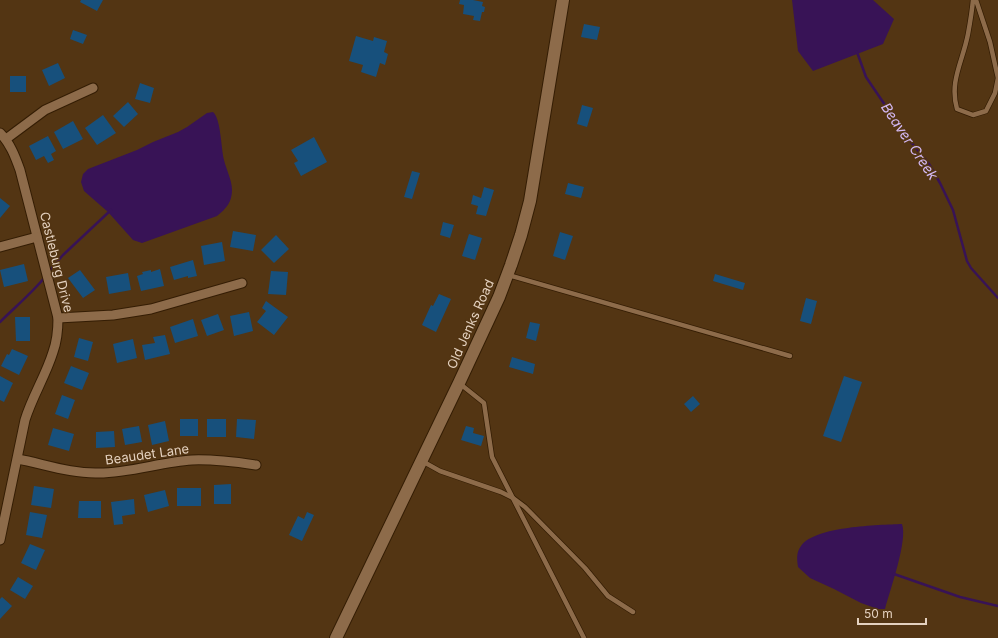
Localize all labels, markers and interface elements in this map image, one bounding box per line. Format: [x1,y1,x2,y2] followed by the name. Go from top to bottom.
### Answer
[878,99,942,183] water label: Beaver Creek
[37,210,77,314] street label: Castleburg Drive
[443,277,497,371] street label: Old Jenks Road
[104,440,190,468] street label: Beaudet Lane
[858,600,926,626] scale bar
[864,606,893,621] text: 50 m

